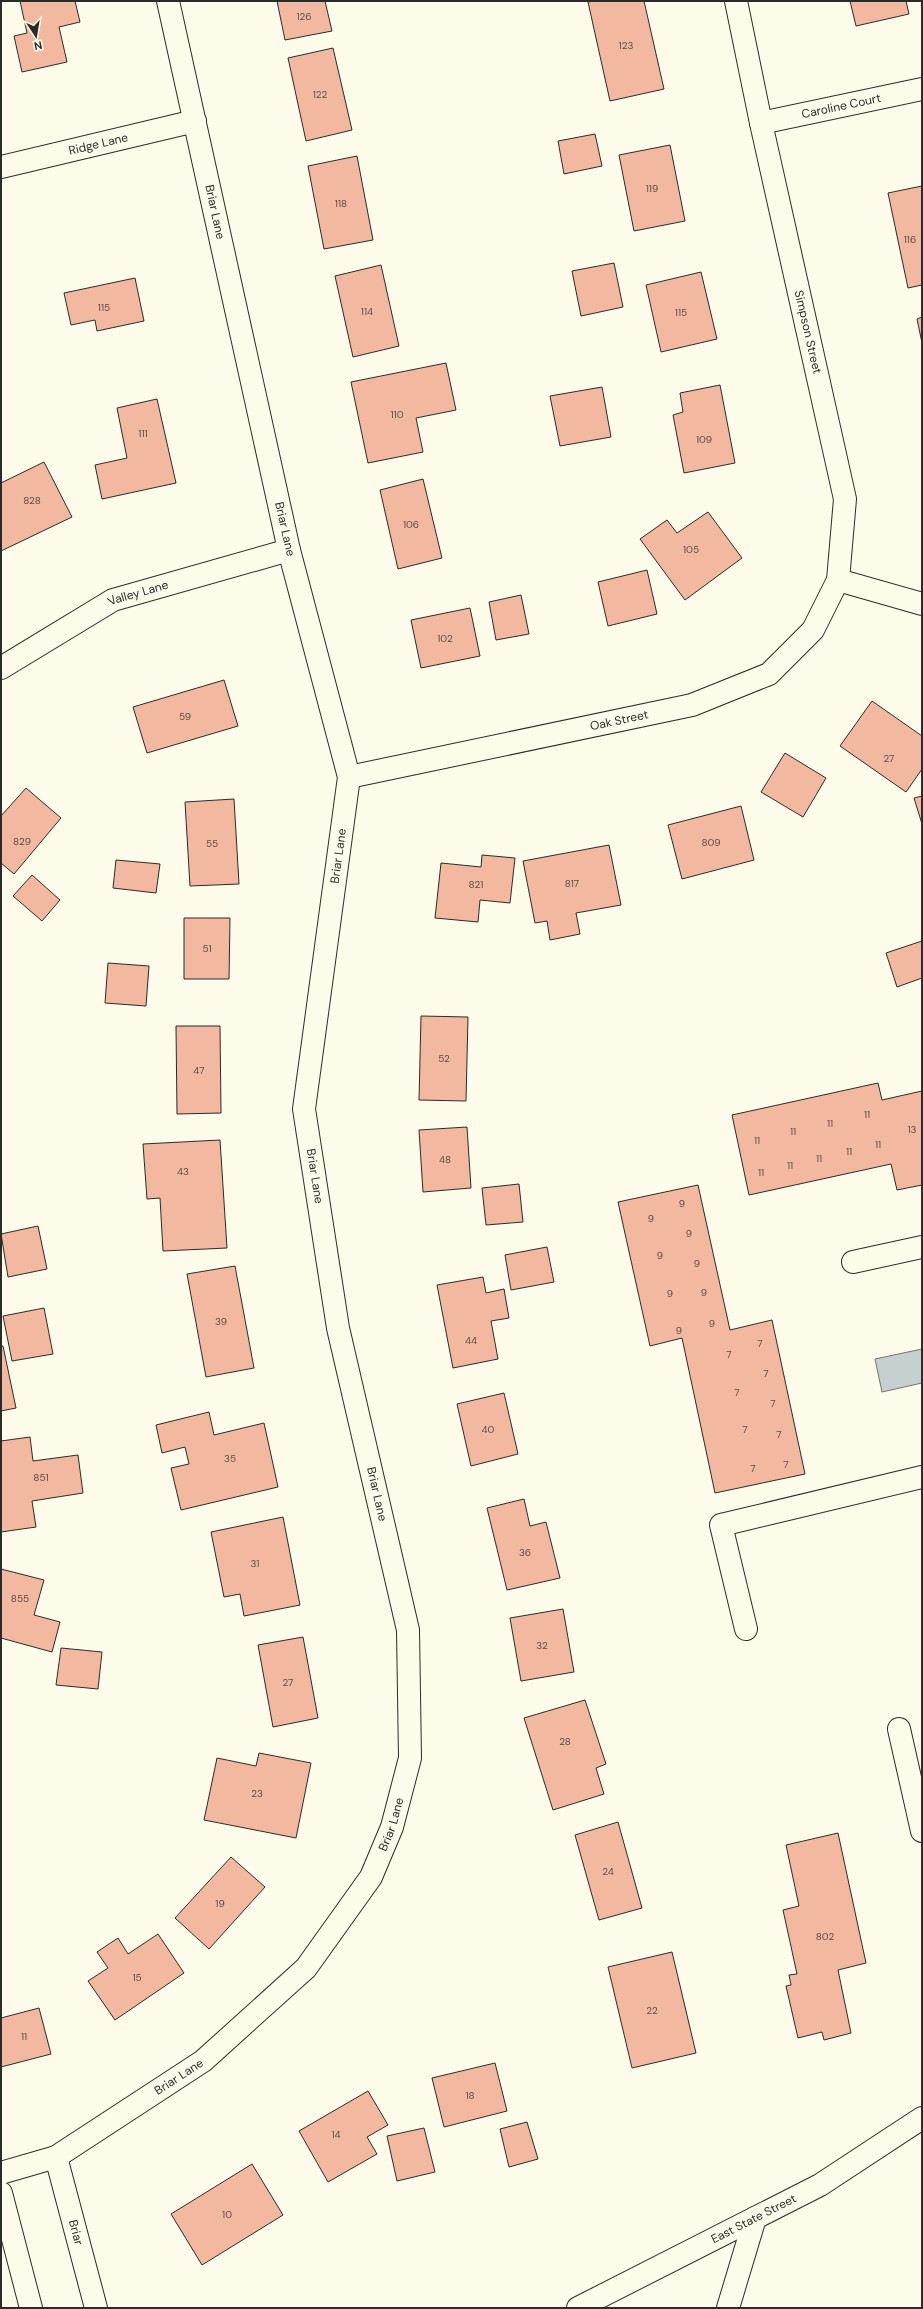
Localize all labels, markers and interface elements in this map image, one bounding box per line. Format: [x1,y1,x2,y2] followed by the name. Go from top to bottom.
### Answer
[296,10,312,23] house number: 126
[16,16,56,56] north arrow
[33,38,43,53] text: N
[619,39,633,52] house number: 123
[313,88,328,101] house number: 122
[800,90,883,122] street label: Caroline Court
[67,129,130,159] street label: Ridge Lane
[646,182,658,195] house number: 119
[201,183,229,241] street label: Briar Lane
[335,197,347,210] house number: 118
[904,233,916,246] house number: 116
[791,289,825,376] street label: Simpson Street
[98,301,110,314] house number: 115
[361,305,373,318] house number: 114
[675,306,687,319] house number: 115
[390,408,404,421] house number: 110
[138,427,148,440] house number: 111
[696,433,712,446] house number: 109
[23,494,41,507] house number: 828
[271,500,299,558] street label: Briar Lane
[403,518,419,531] house number: 106
[683,543,699,556] house number: 105
[104,577,170,610] street label: Valley Lane
[437,632,453,645] house number: 102
[589,706,650,734] street label: Oak Street
[179,710,191,723] house number: 59
[884,752,894,765] house number: 27
[327,827,350,884] street label: Briar Lane
[13,835,31,848] house number: 829
[701,836,721,849] house number: 809
[206,837,218,850] house number: 55
[565,877,579,890] house number: 817
[469,878,483,891] house number: 821
[202,942,212,955] house number: 51
[438,1052,450,1065] house number: 52
[193,1064,205,1077] house number: 47
[864,1108,870,1121] house number: 11
[827,1117,833,1130] house number: 11
[907,1123,917,1136] house number: 13
[790,1125,796,1138] house number: 11
[754,1134,760,1147] house number: 11
[875,1138,881,1151] house number: 11
[846,1145,852,1158] house number: 11
[303,1147,327,1205] street label: Briar Lane
[816,1152,822,1165] house number: 11
[439,1153,451,1166] house number: 48
[787,1159,793,1172] house number: 11
[177,1165,189,1178] house number: 43
[758,1166,764,1179] house number: 11
[679,1197,685,1210] house number: 9
[648,1212,654,1225] house number: 9
[686,1227,692,1240] house number: 9
[657,1249,663,1262] house number: 9
[694,1257,700,1270] house number: 9
[701,1286,707,1299] house number: 9
[667,1287,673,1300] house number: 9
[215,1315,227,1328] house number: 39
[709,1317,715,1330] house number: 9
[676,1324,682,1337] house number: 9
[465,1334,477,1347] house number: 44
[757,1337,763,1350] house number: 7
[726,1348,732,1361] house number: 7
[763,1367,769,1380] house number: 7
[734,1386,740,1399] house number: 7
[770,1397,776,1410] house number: 7
[482,1423,495,1436] house number: 40
[742,1423,748,1436] house number: 7
[776,1428,782,1441] house number: 7
[224,1452,236,1465] house number: 35
[783,1458,789,1471] house number: 7
[750,1462,756,1475] house number: 7
[363,1465,391,1523] street label: Briar Lane
[33,1471,49,1484] house number: 851
[519,1546,531,1559] house number: 36
[251,1557,259,1570] house number: 31
[11,1592,29,1605] house number: 855
[536,1639,548,1652] house number: 32
[283,1676,293,1689] house number: 27
[559,1735,571,1748] house number: 28
[251,1787,263,1800] house number: 23
[375,1796,407,1853] street label: Briar Lane
[602,1865,614,1878] house number: 24
[215,1897,225,1910] house number: 19
[816,1930,835,1943] house number: 802
[132,1971,142,1984] house number: 15
[646,2004,658,2017] house number: 22
[21,2030,27,2043] house number: 11
[151,2055,207,2099] street label: Briar Lane
[465,2089,475,2102] house number: 18
[331,2128,341,2141] house number: 14
[708,2190,799,2247] street label: East State Street
[222,2208,232,2221] house number: 10
[65,2218,87,2247] street label: Briar

